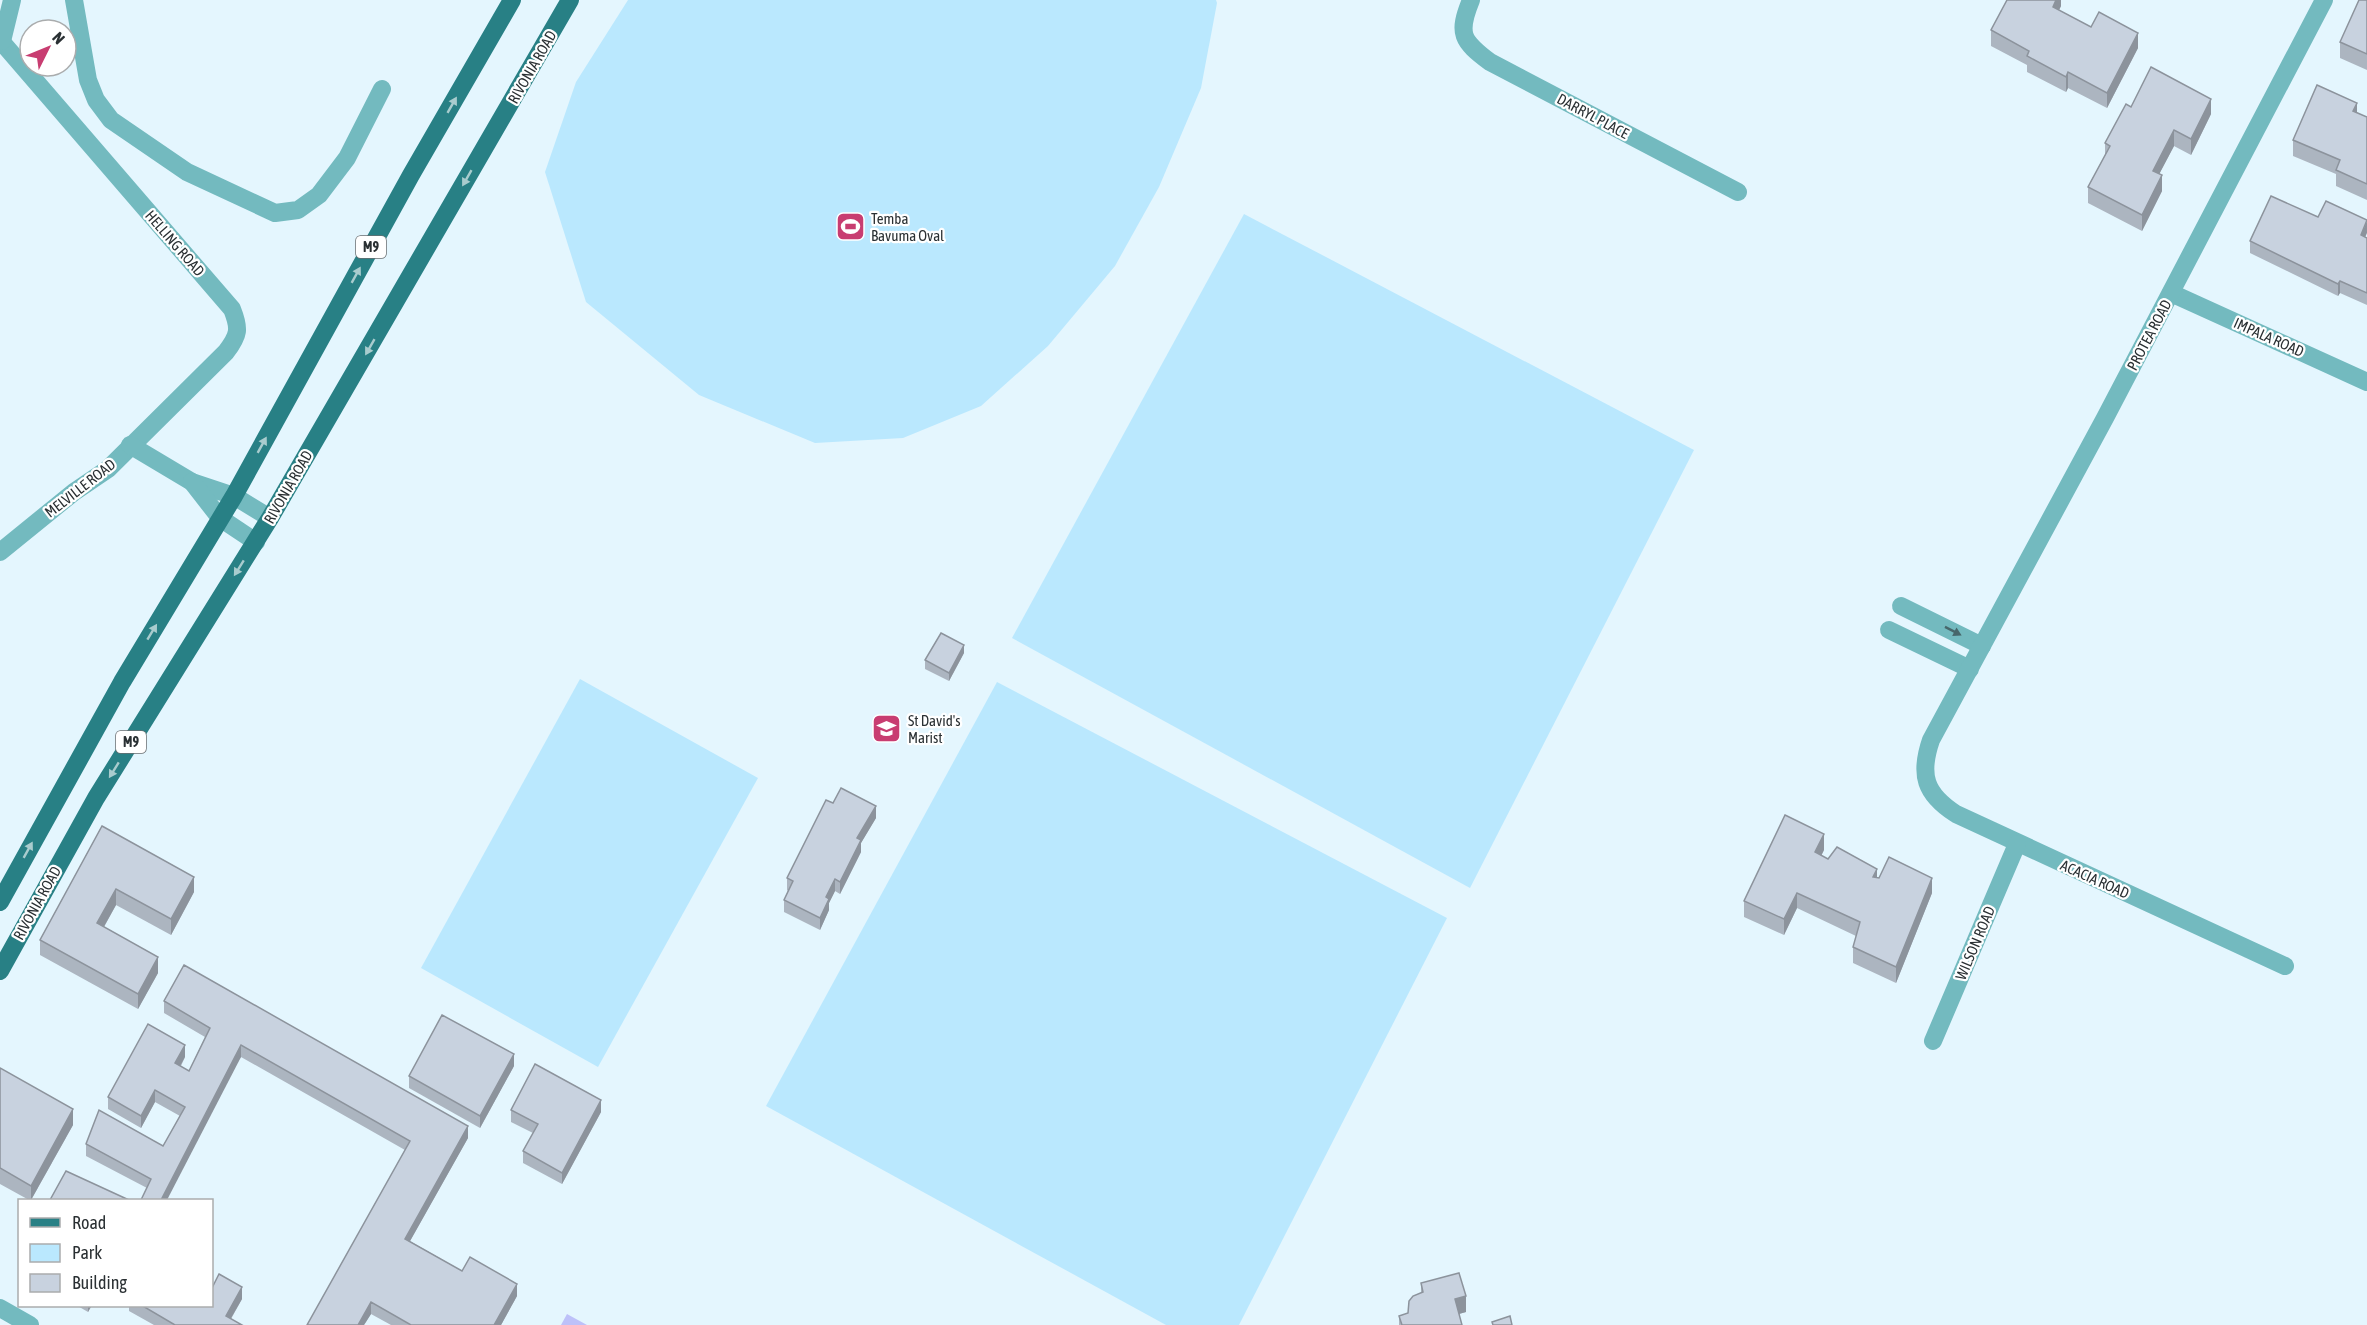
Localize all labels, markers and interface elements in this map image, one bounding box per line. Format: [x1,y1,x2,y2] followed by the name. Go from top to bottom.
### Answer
[18,18,78,78] north arrow
[49,28,69,47] text: N
[504,28,560,106] street label: RIVONIA ROAD
[1554,90,1632,142] street label: DARRYL PLACE
[446,96,456,113] one-way arrow
[462,170,472,187] one-way arrow
[142,207,208,279] street label: HELLING ROAD
[871,210,944,244] place label: Temba Bavuma Oval
[834,211,866,243] sports icon: Temba Bavuma Oval
[356,236,386,258] road number: M9
[351,266,361,283] one-way arrow
[2123,297,2175,373] street label: PROTEA ROAD
[2231,314,2307,360] street label: IMPALA ROAD
[364,339,375,355] one-way arrow
[257,436,267,453] one-way arrow
[260,448,316,526] street label: RIVONIA ROAD
[41,455,119,521] street label: MELVILLE ROAD
[234,560,245,576] one-way arrow
[146,624,157,640] one-way arrow
[1944,626,1962,636] one-way arrow
[908,712,961,746] place label: St David's Marist
[871,713,903,745] school or university icon: St David's Marist
[116,731,146,753] road number: M9
[108,762,119,778] one-way arrow
[23,842,33,859] one-way arrow
[2058,856,2132,902] street label: ACACIA ROAD
[10,863,64,943] street label: RIVONIA ROAD
[1952,904,1998,982] street label: WILSON ROAD
[18,1199,213,1307] legend
[72,1212,106,1233] text: Road
[72,1242,102,1263] text: Park
[72,1272,127,1293] text: Building

